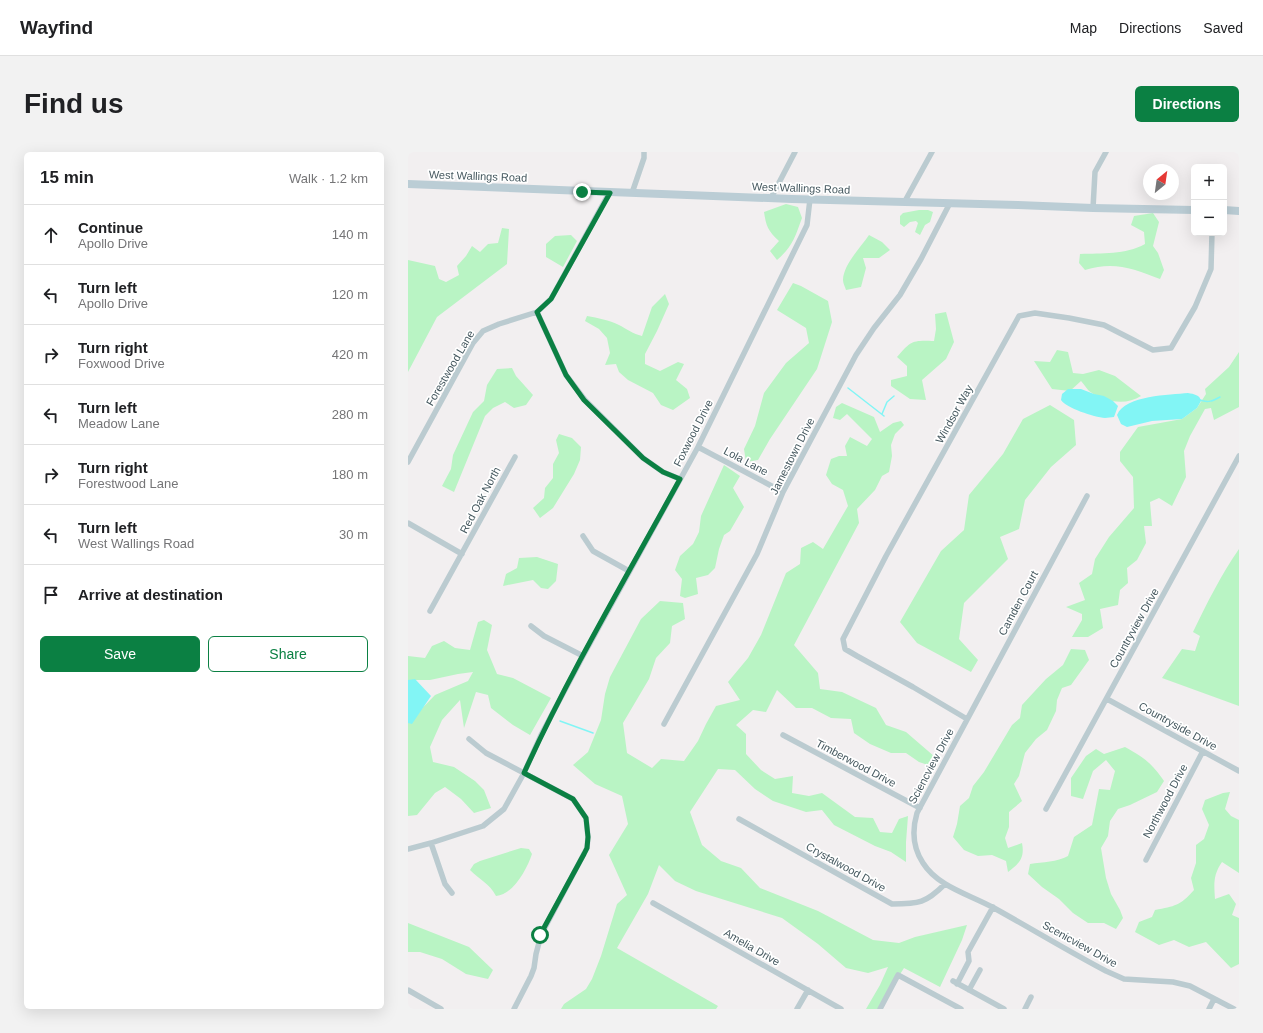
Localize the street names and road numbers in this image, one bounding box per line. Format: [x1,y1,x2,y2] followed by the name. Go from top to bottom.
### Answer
[429,168,527,184] street label: West Wallings Road
[752,180,850,196] street label: West Wallings Road
[424,328,476,408] street label: Forestwood Lane
[933,382,975,445] street label: Windsor Way
[671,398,715,468] street label: Foxwood Drive
[768,416,816,496] street label: Jamestown Drive
[722,444,770,478] street label: Lola Lane
[457,465,503,535] street label: Red Oak North
[996,569,1040,637] street label: Camden Court
[1107,586,1161,670] street label: Countryview Drive
[1137,700,1219,752] street label: Countryside Drive
[906,726,956,806] street label: Sciencview Drive
[814,737,898,789] street label: Timberwood Drive
[1140,762,1190,840] street label: Northwood Drive
[804,840,888,894] street label: Crystalwood Drive
[1040,918,1120,970] street label: Scenicview Drive
[722,926,782,968] street label: Amelia Drive

